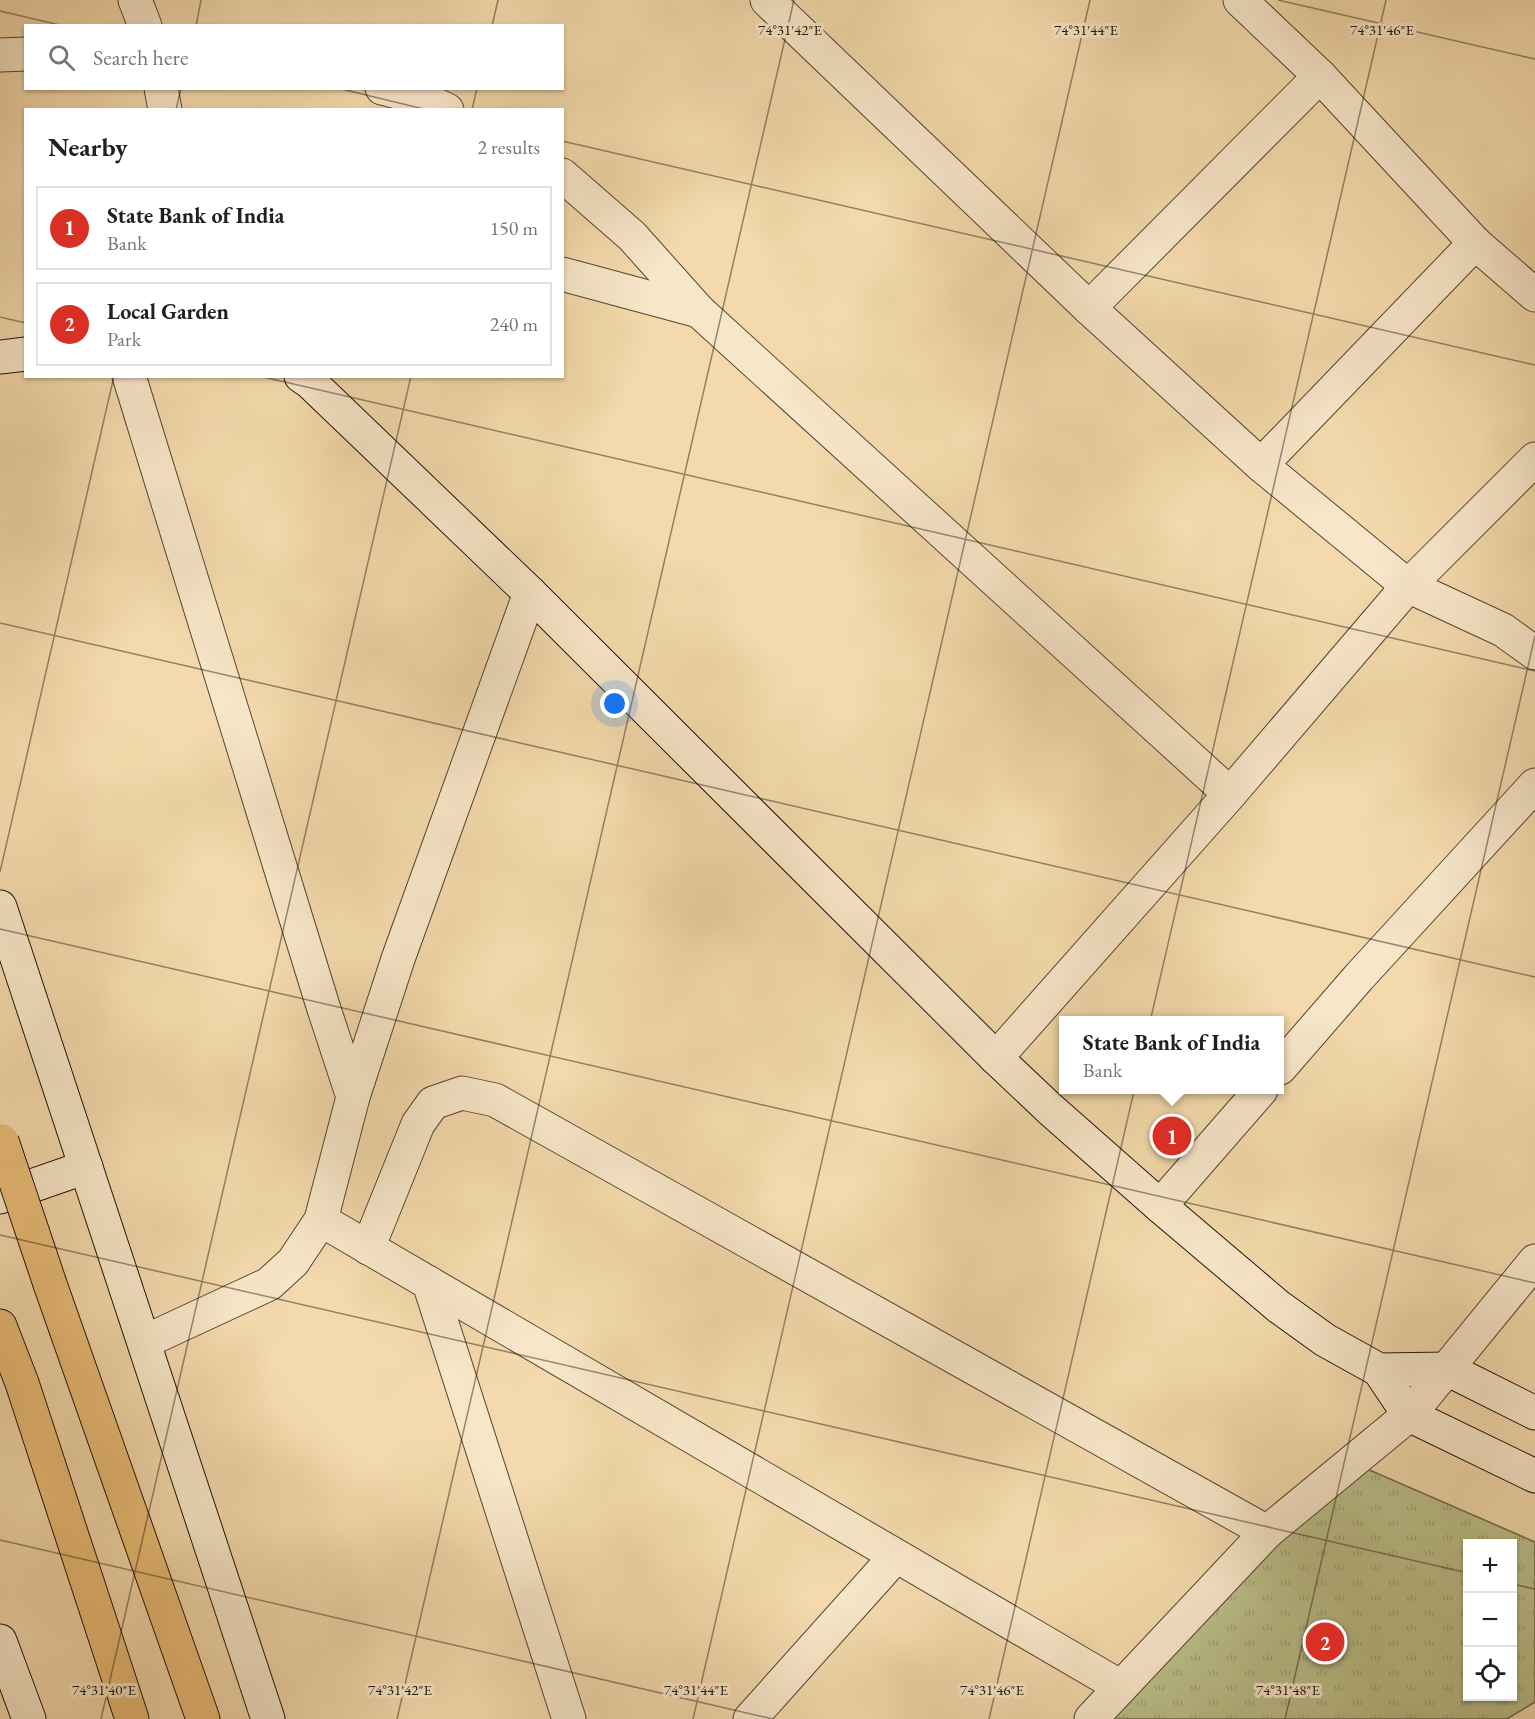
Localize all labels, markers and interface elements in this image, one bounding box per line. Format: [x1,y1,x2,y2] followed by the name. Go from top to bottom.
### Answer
[758,20,823,39] text: 74°31'42"E
[1054,20,1119,39] text: 74°31'44"E
[1350,20,1415,39] text: 74°31'46"E
[24,24,564,90] search box
[45,41,78,74] icon: search
[93,43,188,72] text: Search here
[48,130,128,164] text: Nearby
[477,134,540,160] text: 2 results
[107,201,284,230] text: State Bank of India
[64,215,75,241] text: 1
[490,215,538,241] text: 150 m
[107,230,147,256] text: Bank
[107,297,229,326] text: Local Garden
[64,311,75,337] text: 2
[490,311,538,337] text: 240 m
[107,326,141,352] text: Park
[600,689,629,718] your location
[1059,1016,1284,1094] popup
[1083,1028,1260,1057] text: State Bank of India
[1083,1057,1122,1083] text: Bank
[1152,1114,1192,1158] pin: 1
[1463,1539,1517,1701] map controls
[1463,1539,1517,1593] button: +
[1463,1593,1517,1647] button: −
[1306,1620,1344,1664] pin: 2
[1463,1647,1517,1701] button: locate
[72,1680,137,1699] text: 74°31'40"E
[368,1680,433,1699] text: 74°31'42"E
[664,1680,729,1699] text: 74°31'44"E
[960,1680,1025,1699] text: 74°31'46"E
[1256,1680,1321,1699] text: 74°31'48"E

